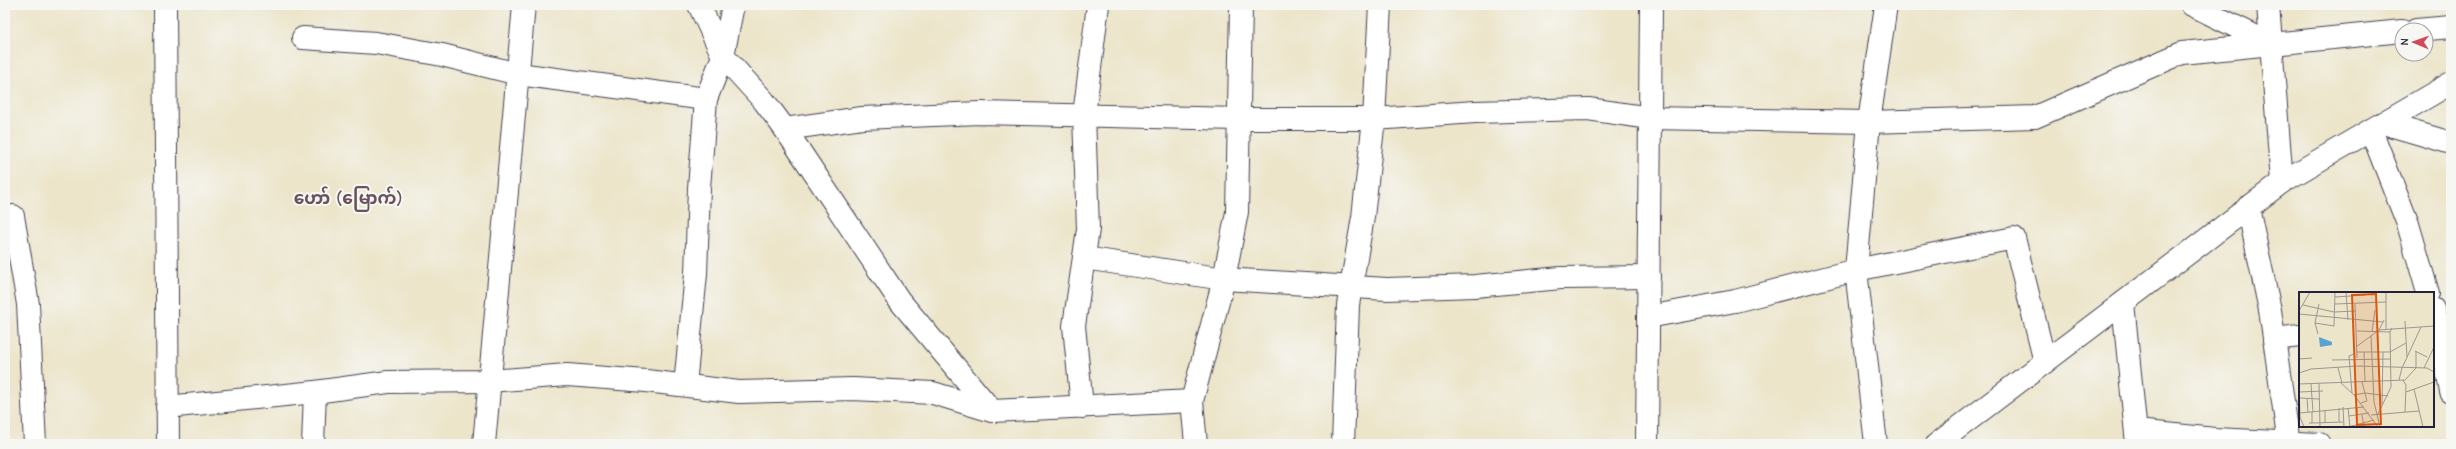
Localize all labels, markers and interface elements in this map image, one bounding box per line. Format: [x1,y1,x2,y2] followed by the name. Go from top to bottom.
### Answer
[2394,22,2434,62] north arrow
[2398,38,2411,45] text: N
[294,186,402,212] district label: ဟော် (မြောက်)
[2299,292,2434,427] inset map

